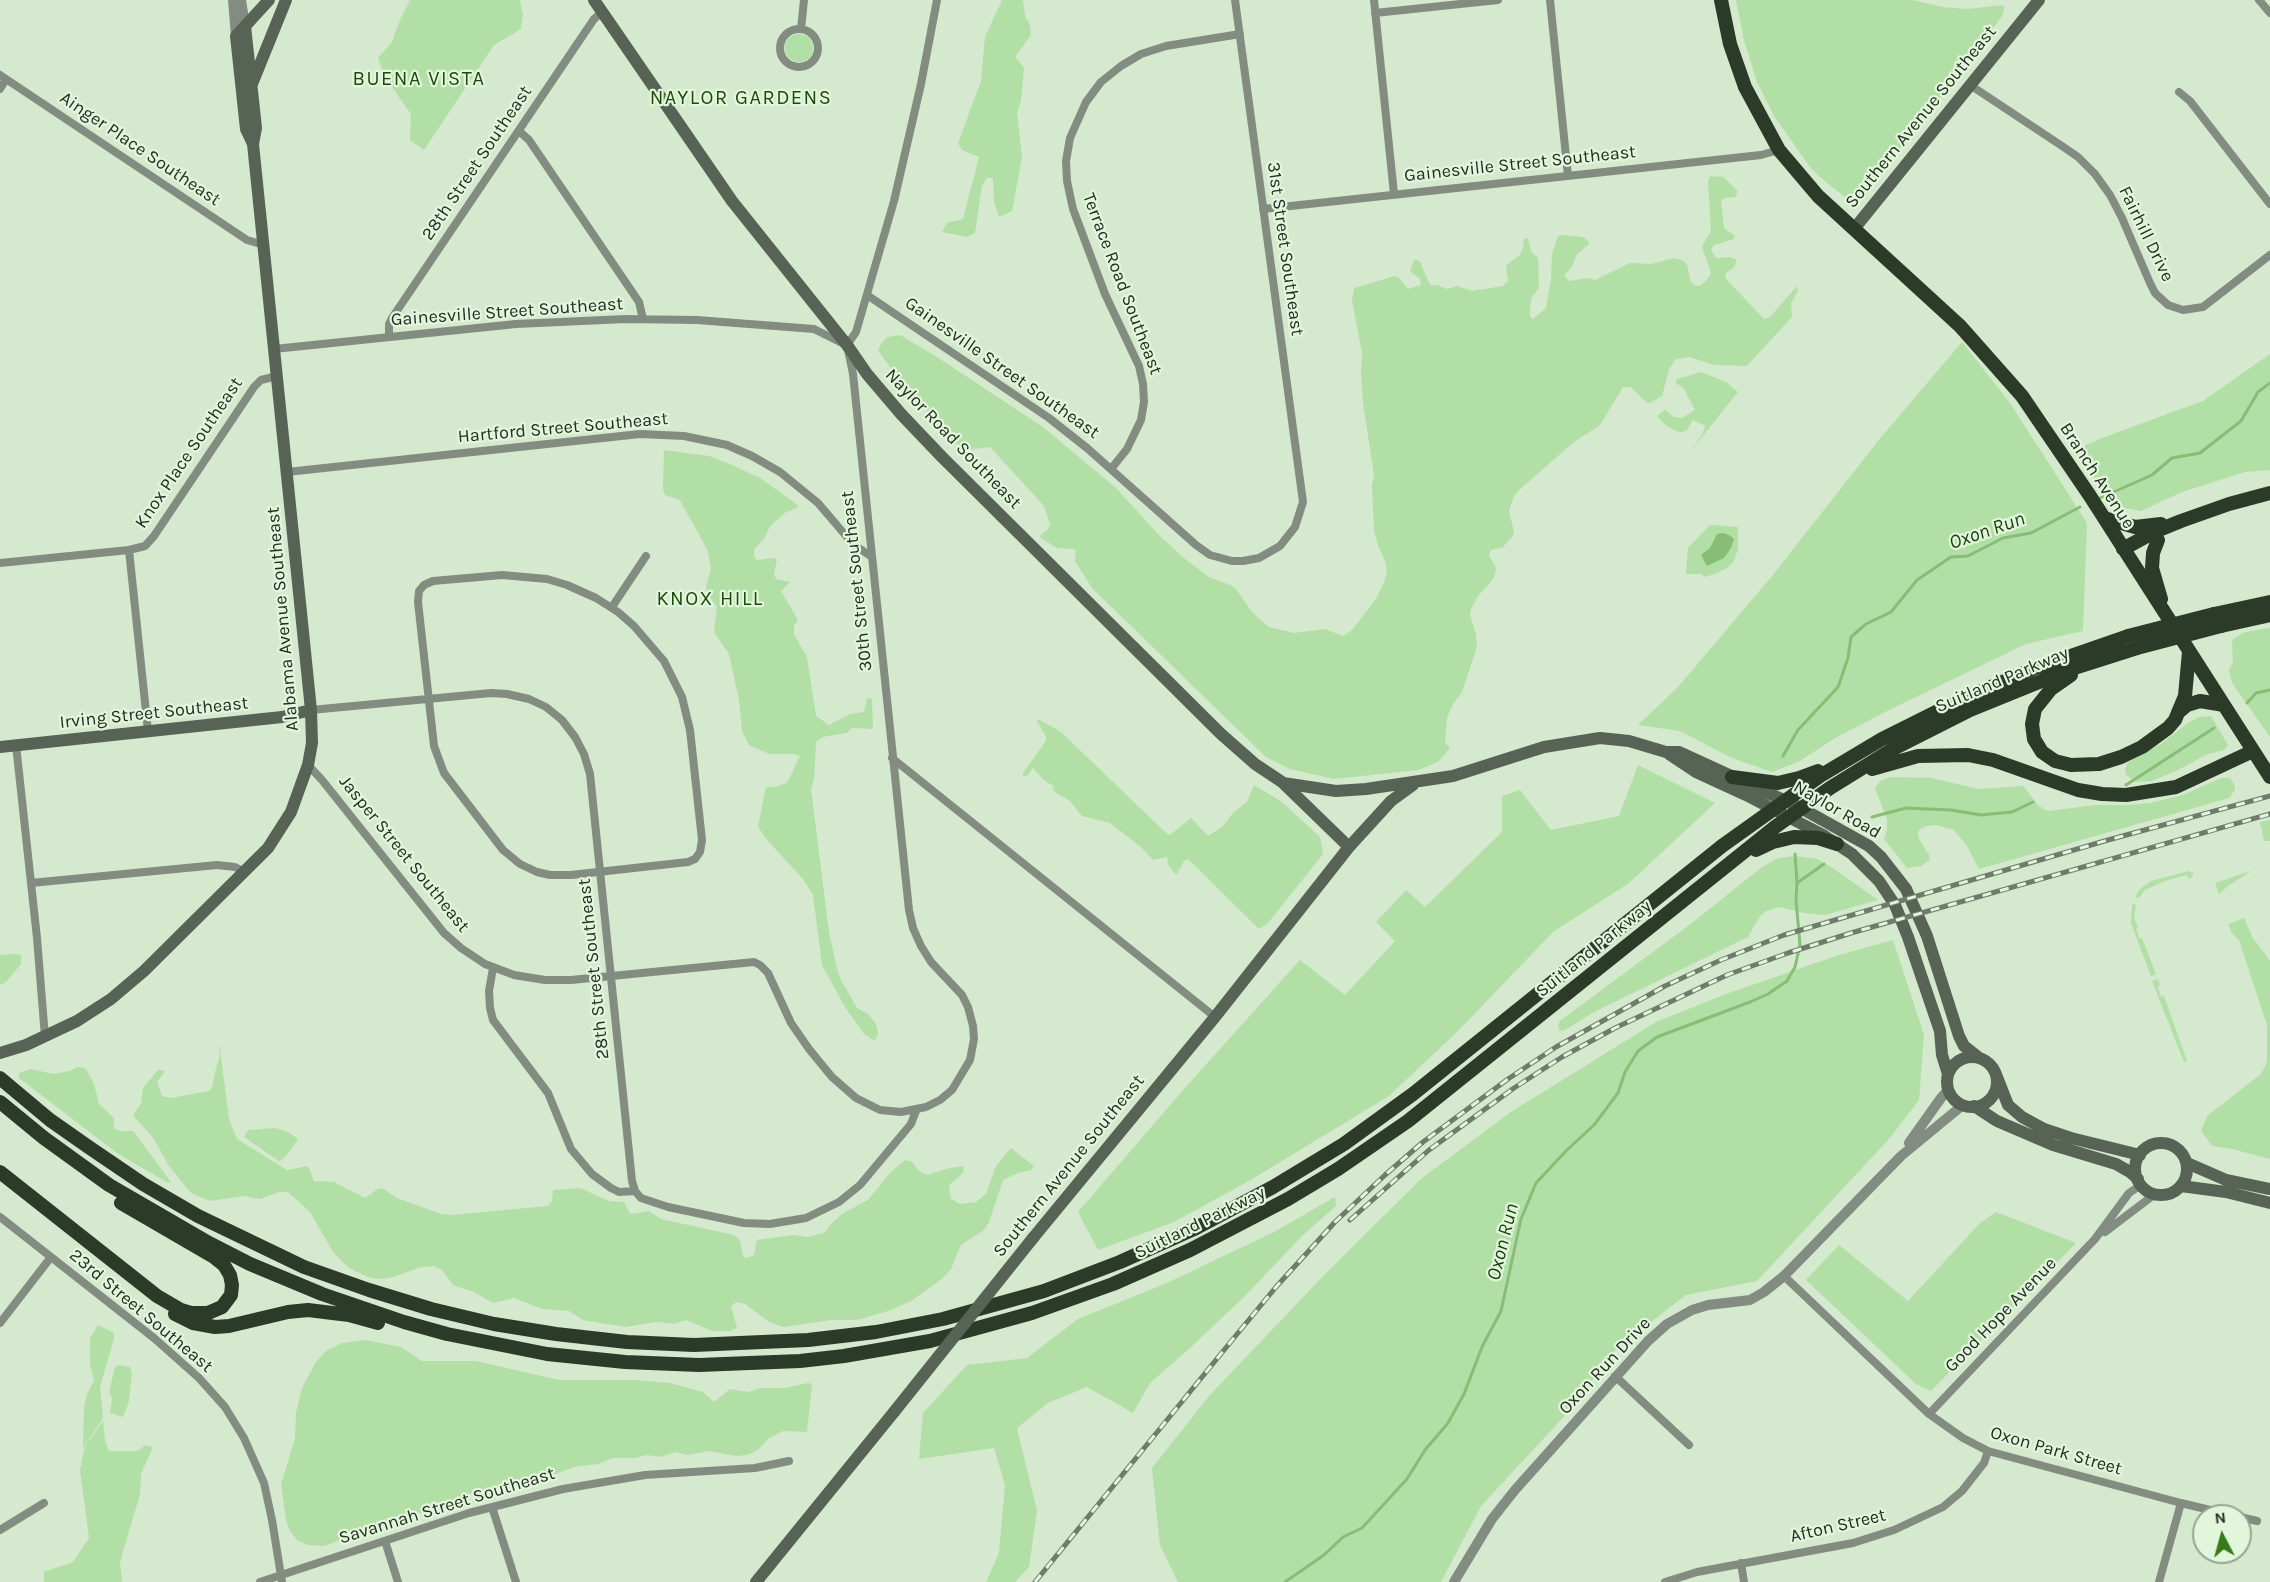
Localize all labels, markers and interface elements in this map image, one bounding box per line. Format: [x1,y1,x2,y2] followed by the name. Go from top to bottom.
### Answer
[1841,22,2001,212] street label: Southern Avenue Southeast
[353,67,485,91] district label: BUENA VISTA
[417,82,537,244] street label: 28th Street Southeast
[650,86,832,110] district label: NAYLOR GARDENS
[56,87,224,211] street label: Ainger Place Southeast
[1403,141,1637,187] street label: Gainesville Street Southeast
[1262,161,1308,337] street label: 31st Street Southeast
[2114,183,2178,285] street label: Fairhill Drive
[1077,190,1167,378] street label: Terrace Road Southeast
[900,292,1104,444] street label: Gainesville Street Southeast
[390,293,624,331] street label: Gainesville Street Southeast
[880,364,1026,514] street label: Naylor Road Southeast
[130,373,248,533] street label: Knox Place Southeast
[457,408,669,448] street label: Hartford Street Southeast
[2055,419,2139,533] street label: Branch Avenue
[837,490,877,672] street label: 30th Street Southeast
[262,506,304,732] street label: Alabama Avenue Southeast
[1946,507,2028,555] water label: Oxon Run
[656,587,764,611] district label: KNOX HILL
[1932,642,2072,718] street label: Suitland Parkway
[59,692,249,734] street label: Irving Street Southeast
[334,771,474,937] street label: Jasper Street Southeast
[1789,776,1885,844] street label: Naylor Road
[574,878,614,1060] street label: 28th Street Southeast
[1532,896,1656,1002] street label: Suitland Parkway
[989,1071,1149,1261] street label: Southern Avenue Southeast
[1131,1182,1269,1264] street label: Suitland Parkway
[1482,1201,1524,1283] water label: Oxon Run
[65,1245,217,1377] street label: 23rd Street Southeast
[1941,1253,2061,1377] street label: Good Hope Avenue
[1555,1313,1655,1419] street label: Oxon Run Drive
[1988,1422,2124,1480] street label: Oxon Park Street
[336,1463,558,1549] street label: Savannah Street Southeast
[2192,1504,2252,1564] north arrow
[1788,1505,1888,1547] street label: Afton Street
[2214,1508,2227,1528] text: N

